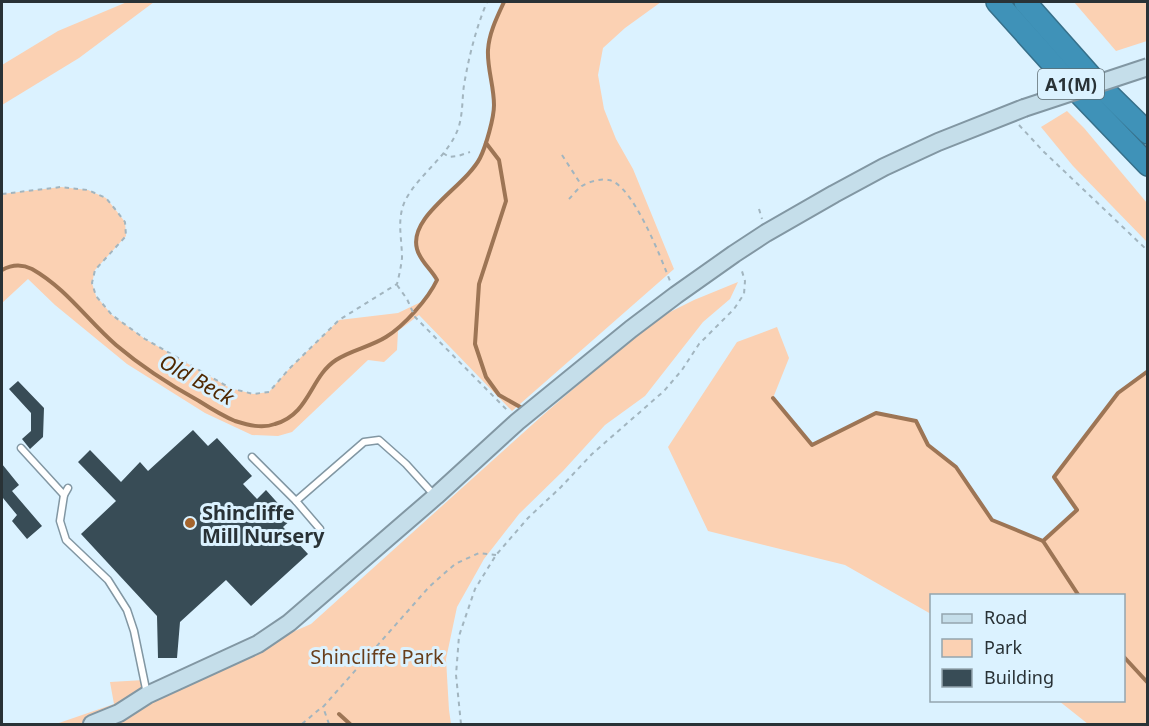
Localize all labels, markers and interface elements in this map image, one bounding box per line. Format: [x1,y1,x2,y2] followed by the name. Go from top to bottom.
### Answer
[1038,69,1104,99] road number: A1(M)
[155,347,241,412] water label: Old Beck
[202,499,325,549] place label: Shincliffe Mill Nursery
[183,516,197,530] marker: Shincliffe Mill Nursery
[930,594,1125,702] legend
[984,605,1027,629] text: Road
[984,635,1022,659] text: Park
[310,643,444,670] park label: Shincliffe Park
[984,665,1054,689] text: Building

